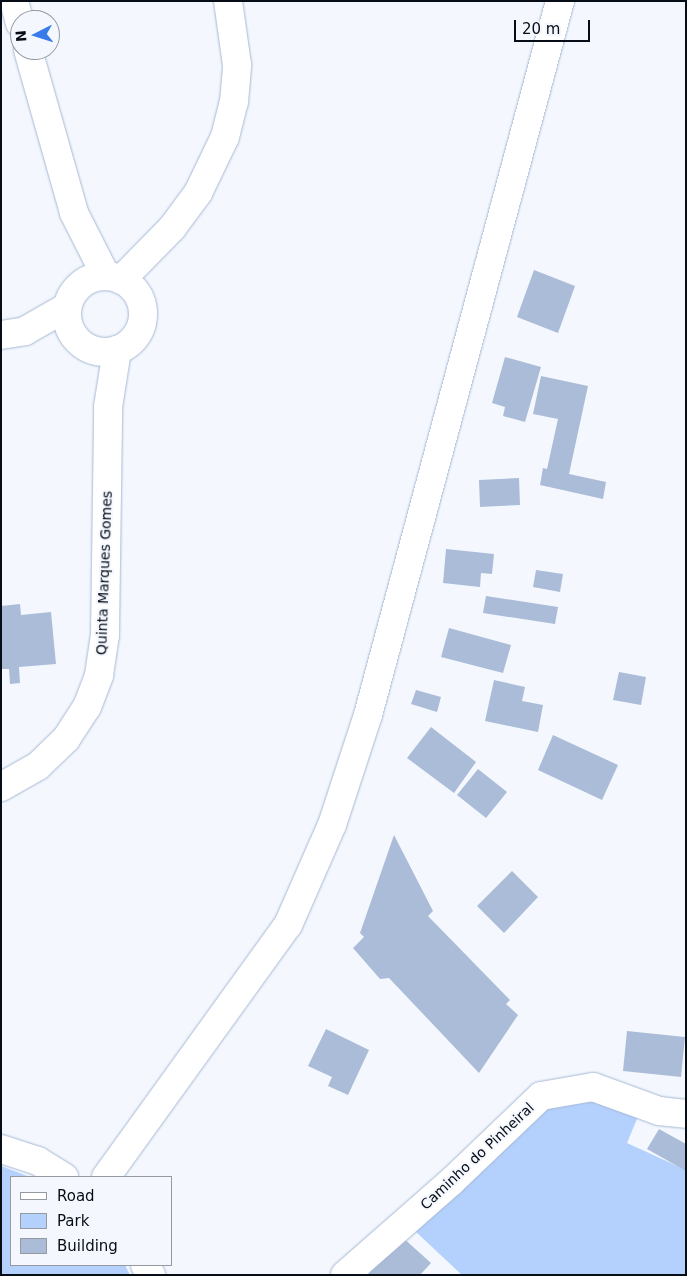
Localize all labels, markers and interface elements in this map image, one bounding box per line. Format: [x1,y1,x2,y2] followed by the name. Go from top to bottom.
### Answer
[10,10,60,60] north arrow
[517,10,593,42] scale bar
[522,20,560,38] text: 20 m
[13,30,30,43] text: N
[93,491,115,655] street label: Quinta Marques Gomes
[417,1099,537,1213] street label: Caminho do Pinheiral
[10,1176,172,1266] legend
[57,1187,95,1205] text: Road
[57,1212,89,1230] text: Park
[57,1237,118,1255] text: Building

